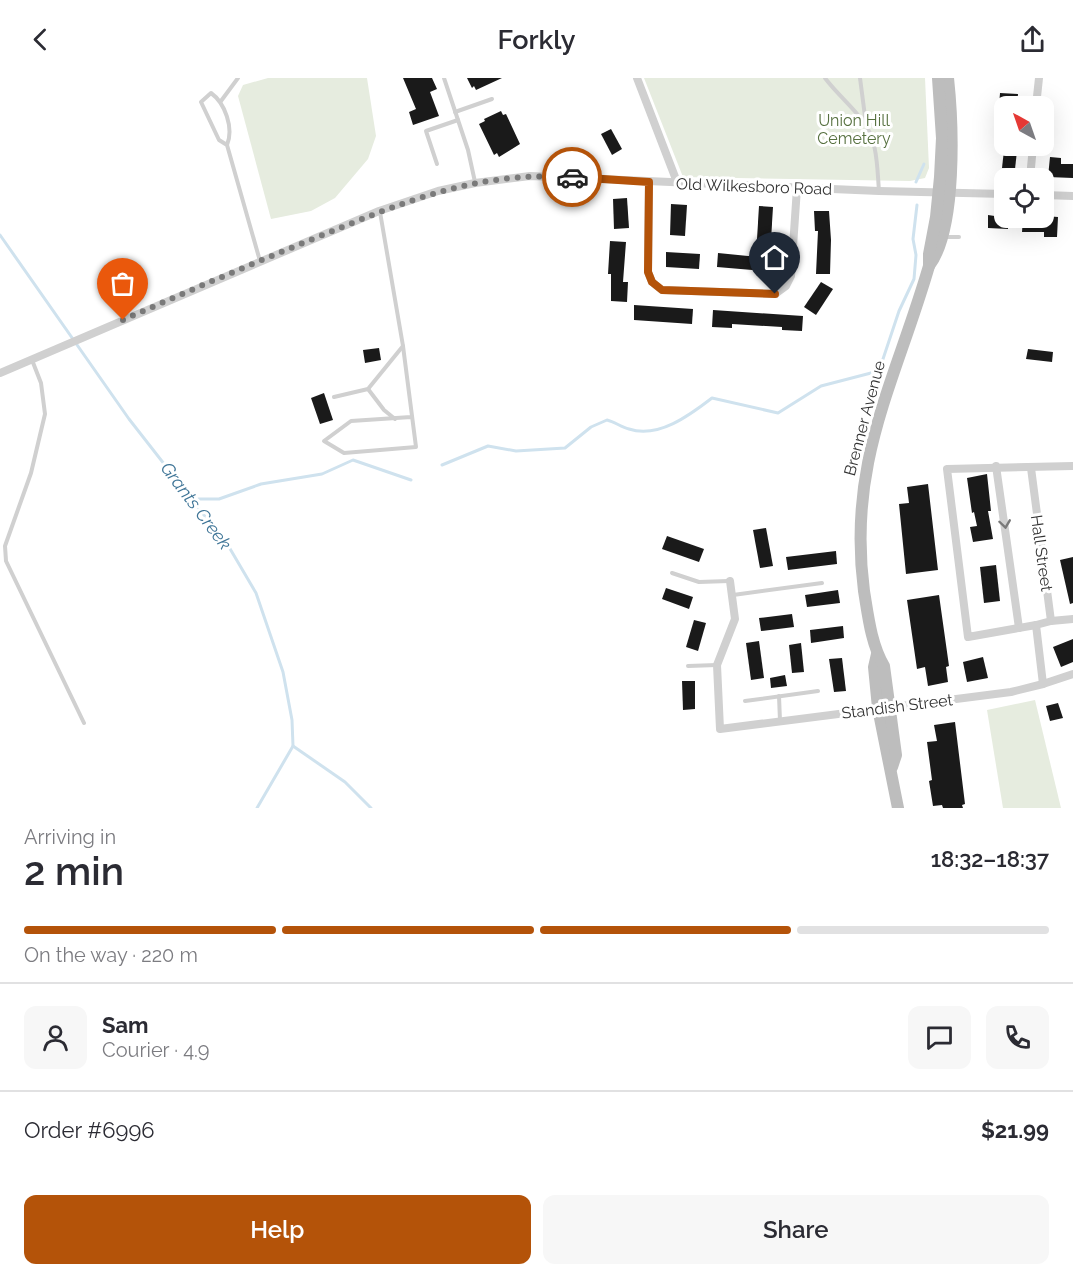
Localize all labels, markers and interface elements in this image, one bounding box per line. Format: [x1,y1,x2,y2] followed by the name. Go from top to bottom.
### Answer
[24,23,57,56] icon: back
[1016,23,1049,56] icon: share
[497,24,576,55] text: Forkly
[994,96,1054,156] north arrow
[994,96,1054,228] map controls
[817,111,891,148] park label: Union Hill Cemetery
[542,147,602,207] courier
[556,161,589,194] icon: car
[994,168,1054,228] button: locate
[676,174,832,199] street label: Old Wilkesboro Road
[749,232,800,294] pin
[758,241,791,274] icon: home
[97,258,148,320] pin
[106,267,139,300] icon: bag
[840,358,889,478] street label: Brenner Avenue
[157,458,236,554] water label: Grants Creek
[1027,514,1056,593] street label: Hall Street
[998,520,1010,529] one-way arrow
[840,690,954,723] street label: Standish Street
[24,825,116,849] text: Arriving in
[931,846,1049,872] text: 18:32–18:37
[24,848,124,894] text: 2 min
[24,943,198,967] text: On the way · 220 m
[24,1006,87,1069] button: person
[908,1006,971,1069] button: chat
[986,1006,1049,1069] button: phone
[102,1012,149,1038] text: Sam
[102,1038,210,1062] text: Courier · 4.9
[24,1117,155,1143] text: Order #6996
[981,1117,1049,1143] text: $21.99
[24,1195,531,1264] button: Help
[543,1195,1049,1264] button: Share

